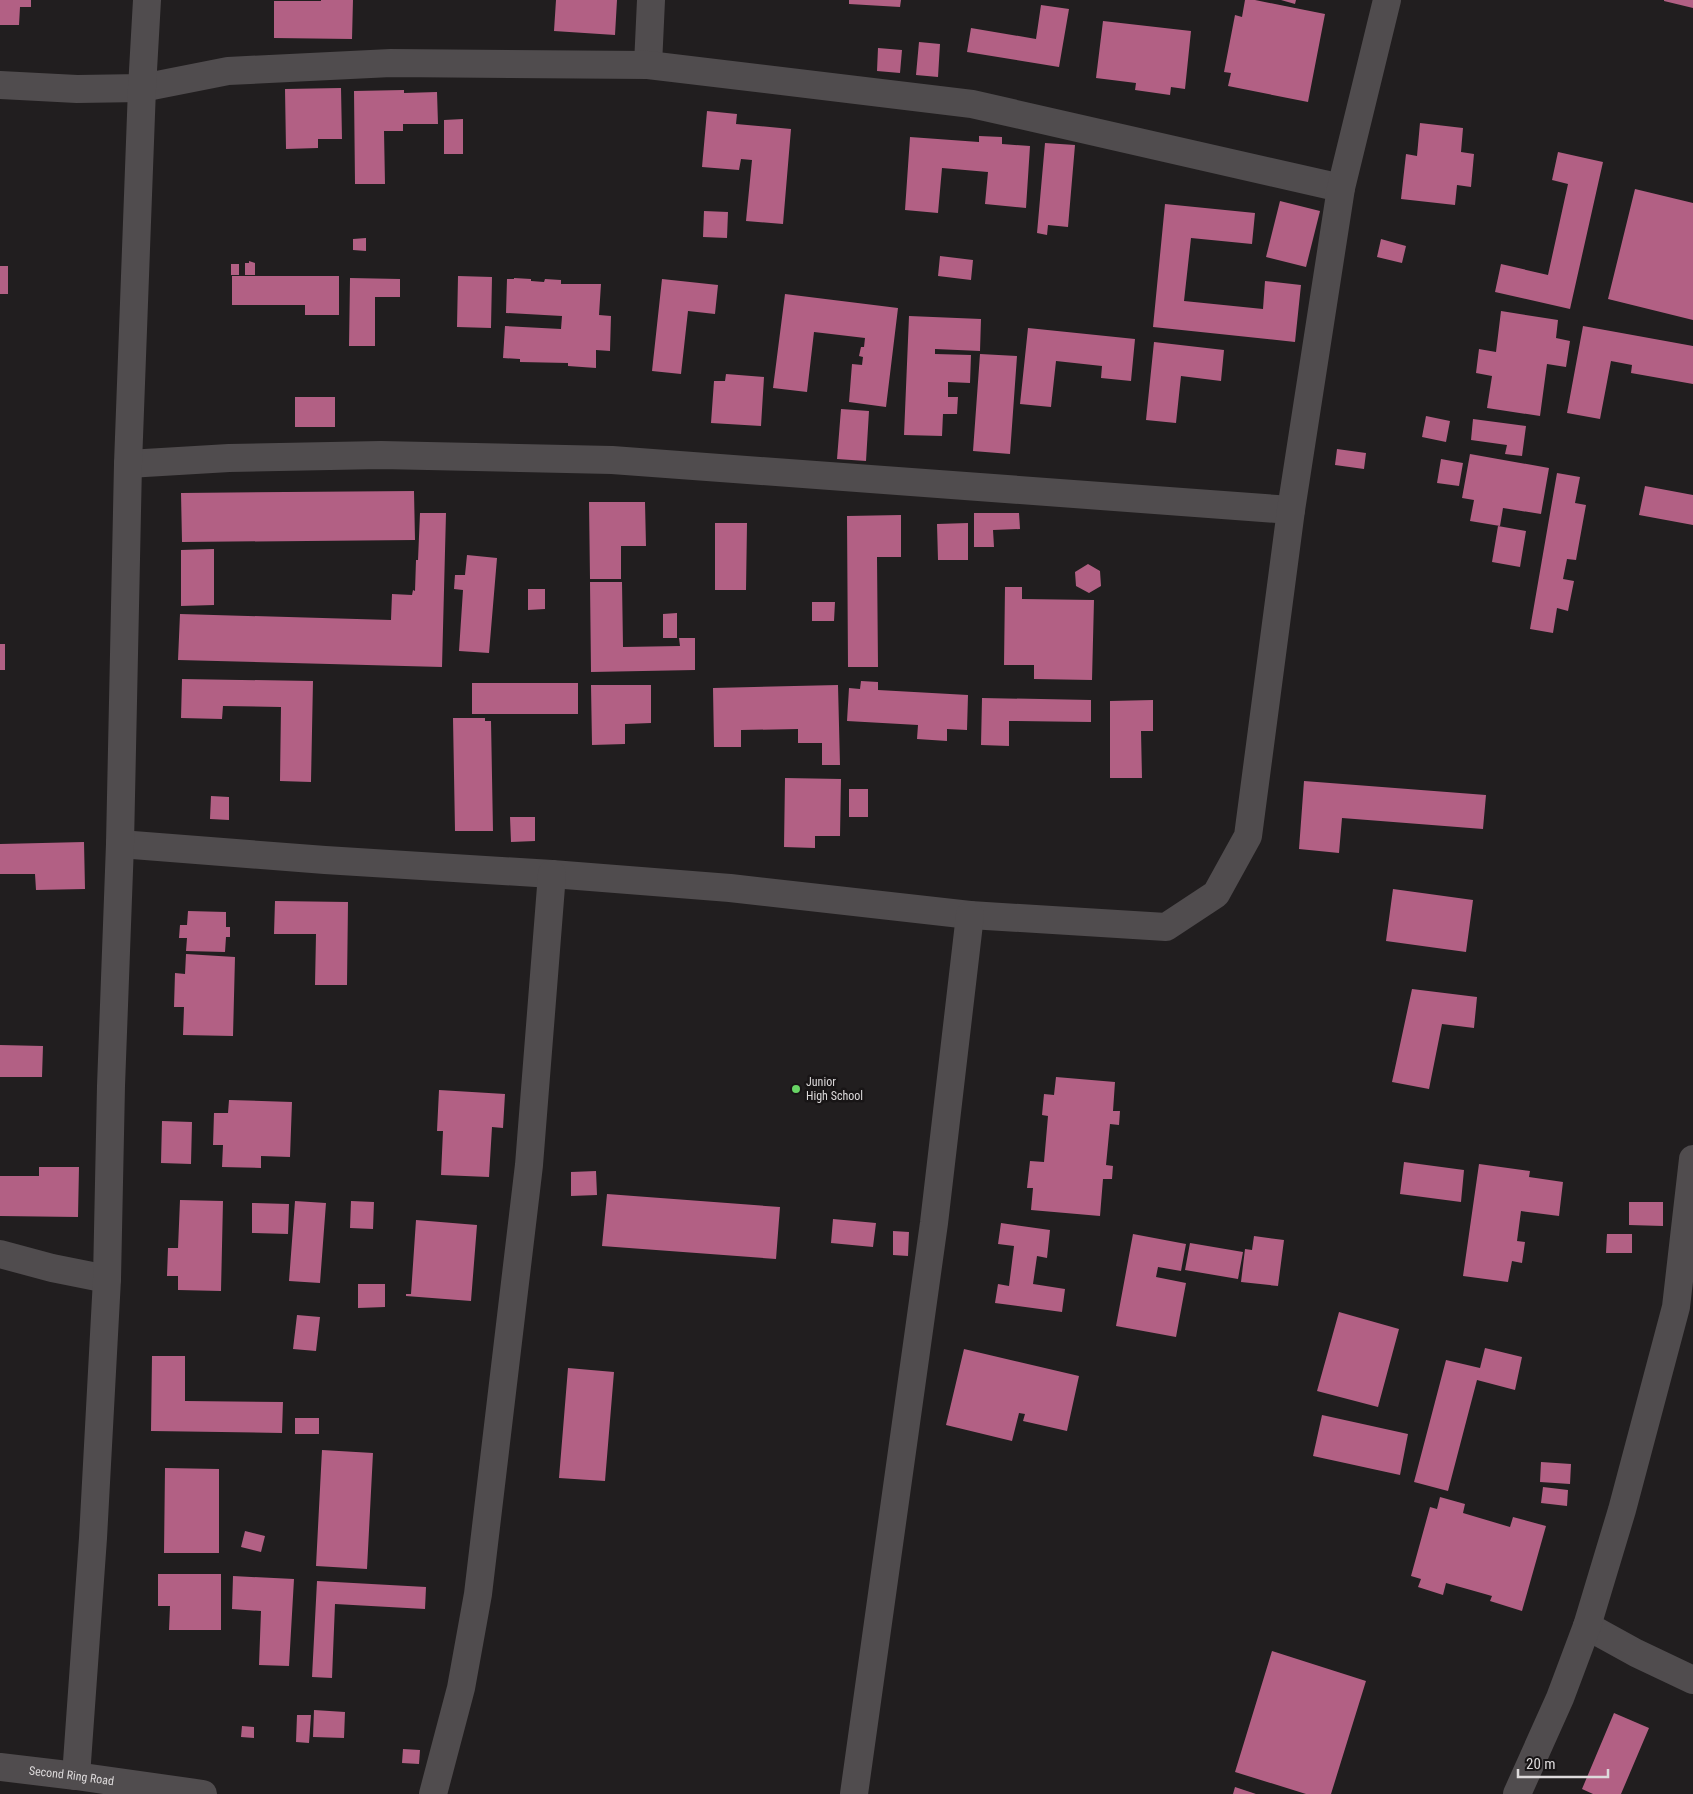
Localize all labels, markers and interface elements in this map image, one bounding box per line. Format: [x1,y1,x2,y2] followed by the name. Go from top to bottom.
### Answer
[806,1075,863,1103] place label: Junior High School
[790,1083,802,1095] marker: Junior High School
[1518,1746,1608,1778] scale bar
[1526,1755,1556,1773] text: 20 m
[28,1763,115,1788] street label: Second Ring Road

